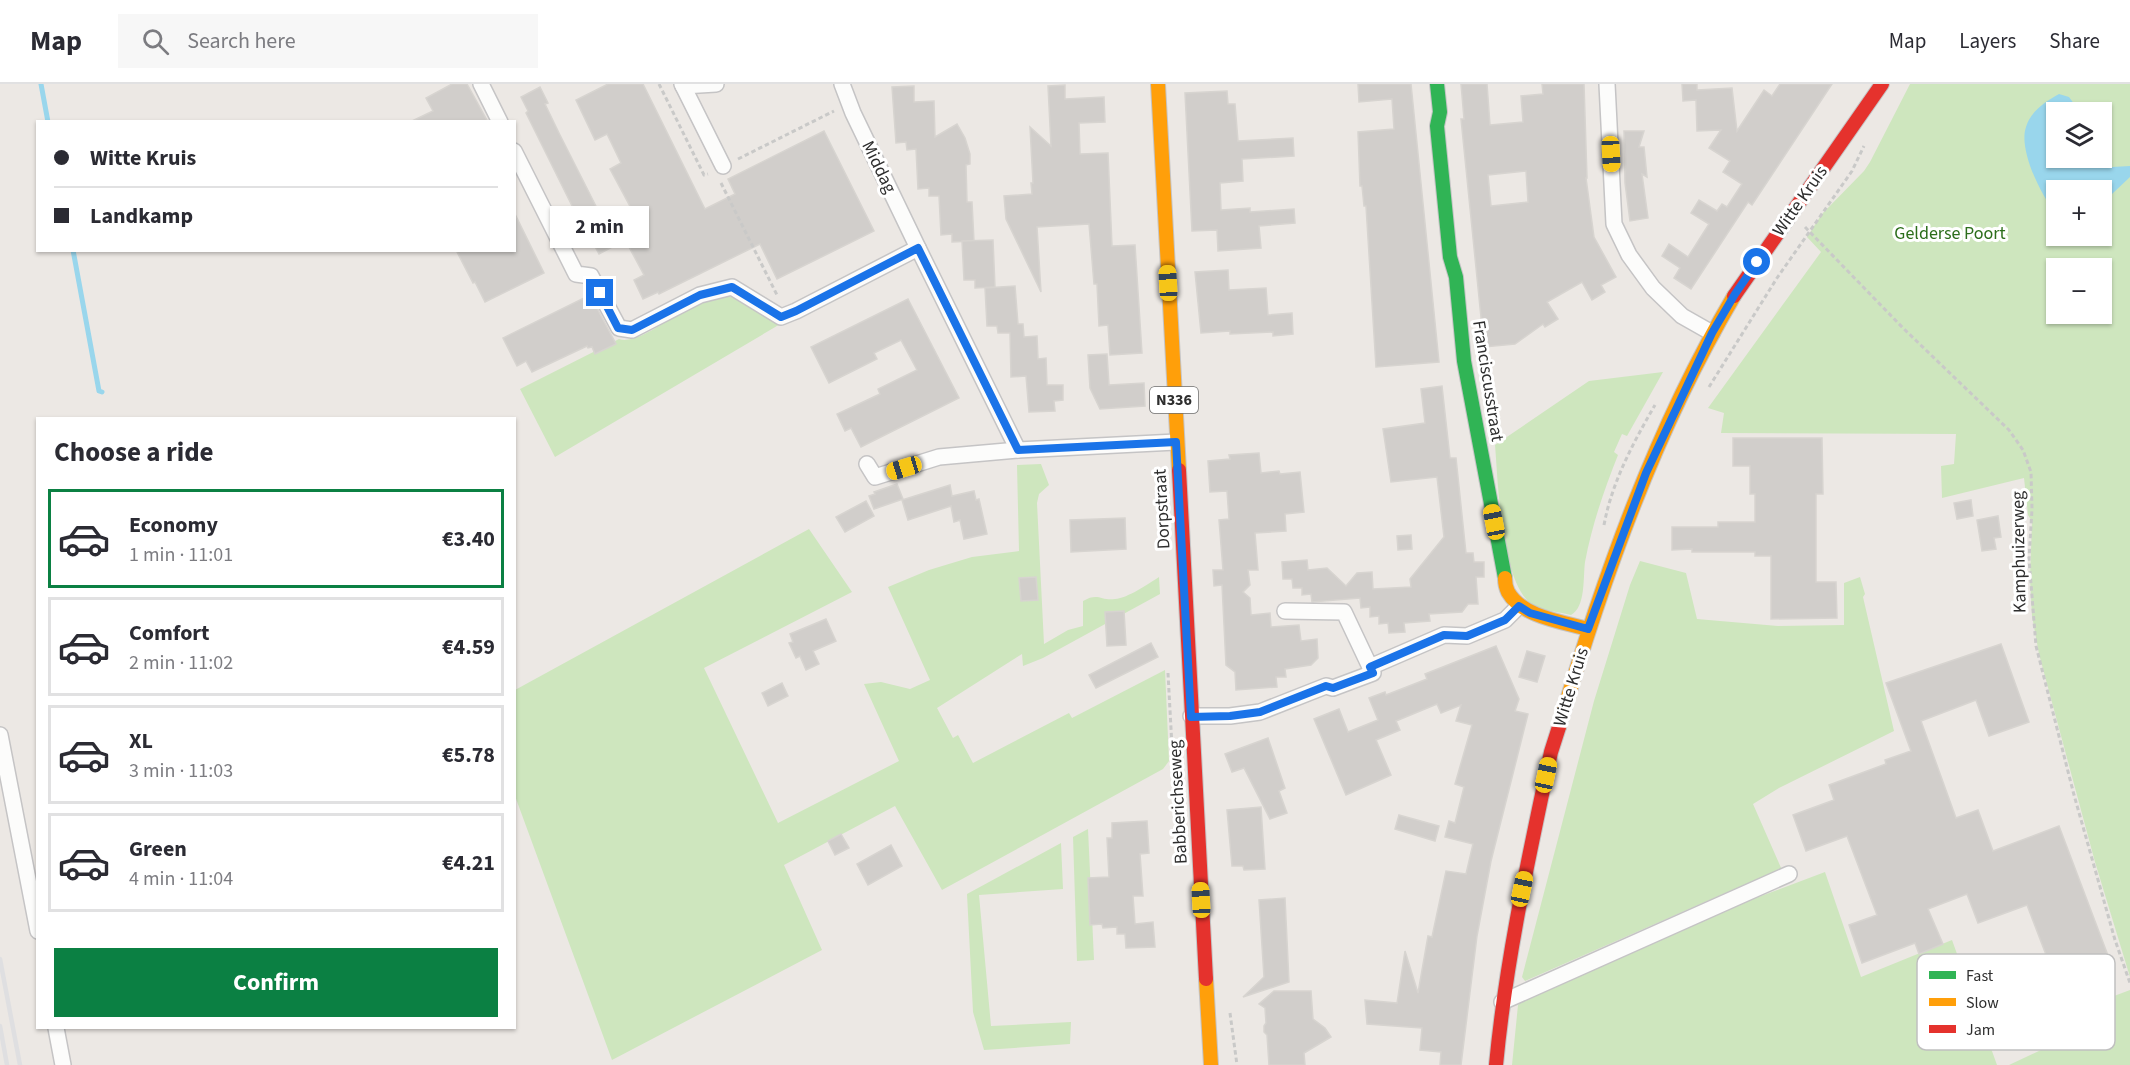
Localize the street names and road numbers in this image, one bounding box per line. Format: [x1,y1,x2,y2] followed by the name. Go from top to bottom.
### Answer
[856,137,902,197] street label: Middag
[1766,161,1834,241] street label: Witte Kruis
[1466,319,1510,443] street label: Franciscusstraat
[1150,387,1198,413] road number: N336
[1147,468,1177,550] street label: Dorpstraat
[2005,491,2033,613] street label: Kamphuizerweg
[1547,645,1595,729] street label: Witte Kruis
[1162,739,1194,865] street label: Babberichseweg

